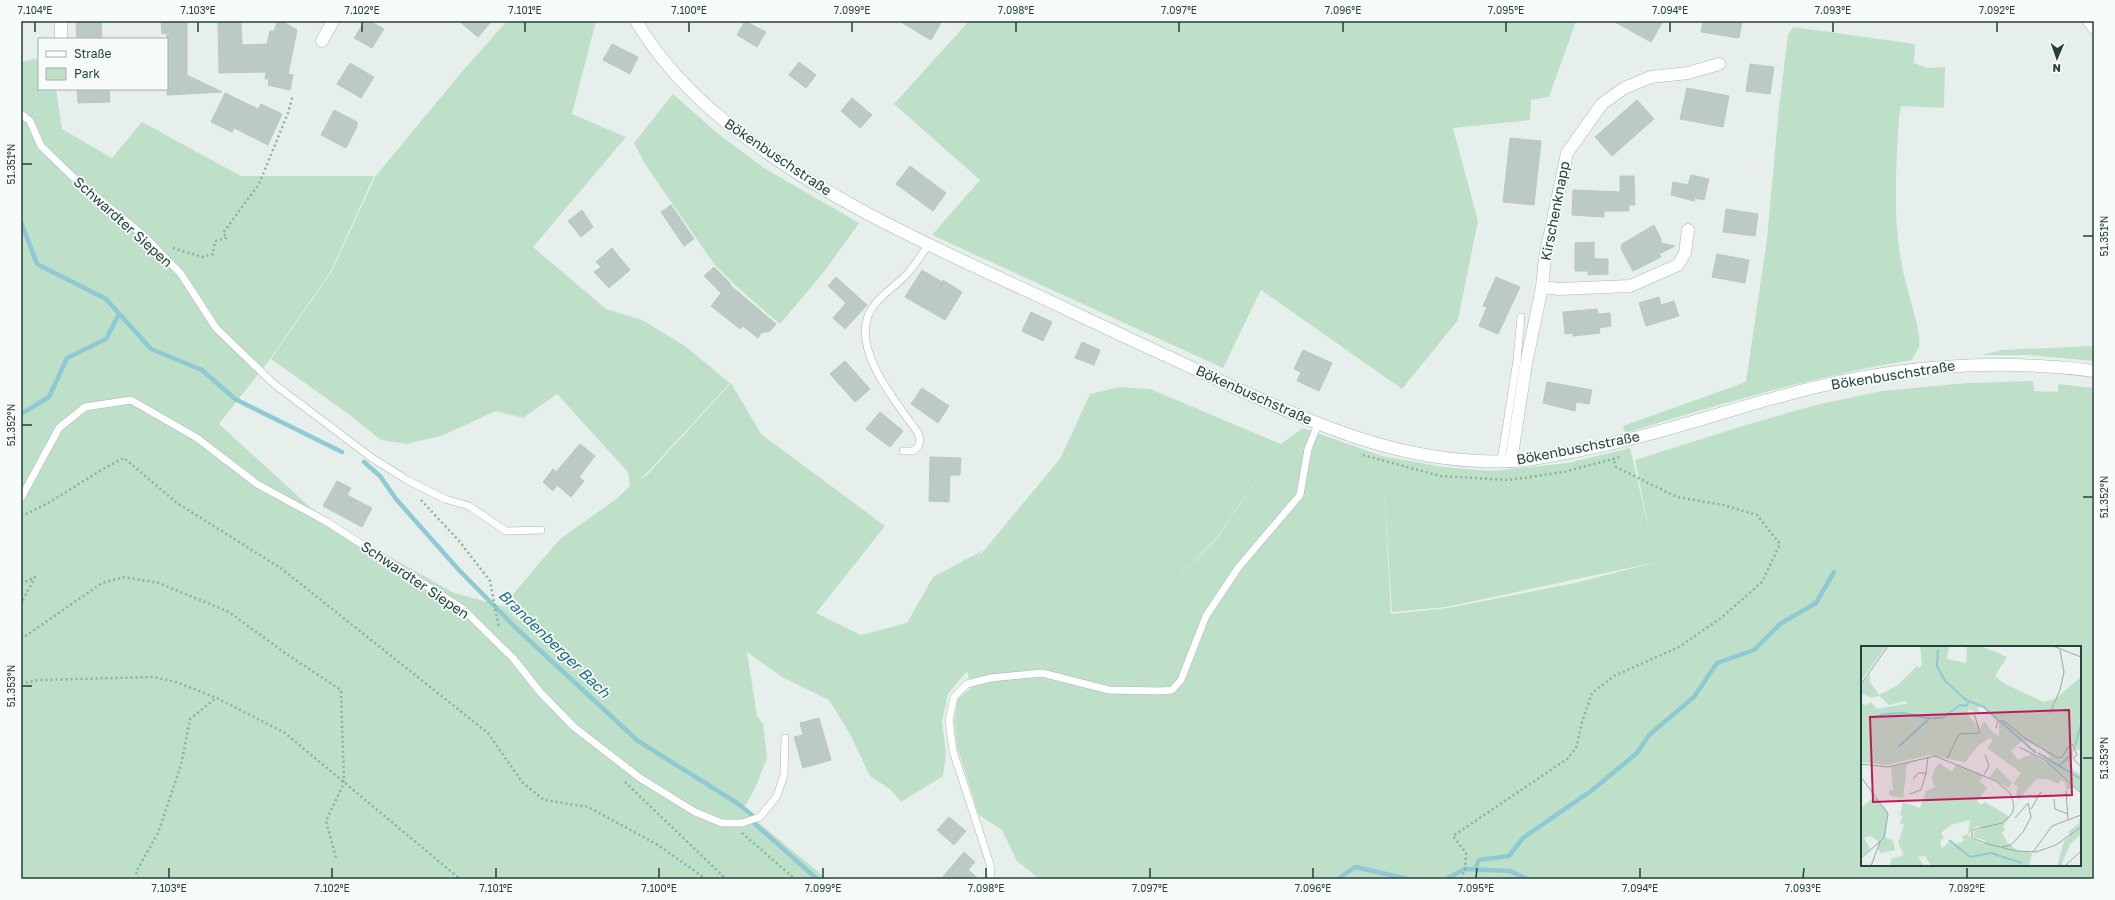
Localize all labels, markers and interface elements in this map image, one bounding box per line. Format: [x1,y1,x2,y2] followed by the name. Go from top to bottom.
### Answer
[18,4,52,16] text: 7.104°E
[180,4,216,16] text: 7.103°E
[344,4,380,16] text: 7.102°E
[508,4,542,16] text: 7.101°E
[671,4,707,16] text: 7.100°E
[834,4,870,16] text: 7.099°E
[998,4,1034,16] text: 7.098°E
[1161,4,1197,16] text: 7.097°E
[1325,4,1361,16] text: 7.096°E
[1488,4,1524,16] text: 7.095°E
[1652,4,1688,16] text: 7.094°E
[1815,4,1851,16] text: 7.093°E
[1979,4,2015,16] text: 7.092°E
[38,38,168,90] legend
[2037,38,2077,78] north arrow
[74,46,112,61] text: Straße
[2052,62,2061,75] text: N
[74,66,100,81] text: Park
[722,114,835,199] street label: Bökenbuschstraße
[5,144,17,184] text: 51.351°N
[1537,160,1572,262] street label: Kirschenknapp
[71,173,176,270] street label: Schwardter Siepen
[2098,216,2110,256] text: 51.351°N
[1830,356,1956,393] street label: Bökenbuschstraße
[1193,361,1315,428] street label: Bökenbuschstraße
[5,404,17,446] text: 51.352°N
[1515,427,1641,468] street label: Bökenbuschstraße
[2098,476,2110,518] text: 51.352°N
[358,537,473,622] street label: Schwardter Siepen
[495,586,615,702] water label: Brandenberger Bach
[1861,646,2081,866] inset map
[5,665,17,707] text: 51.353°N
[2098,737,2110,779] text: 51.353°N
[151,882,187,894] text: 7.103°E
[314,882,350,894] text: 7.102°E
[479,882,513,894] text: 7.101°E
[641,882,677,894] text: 7.100°E
[805,882,841,894] text: 7.099°E
[968,882,1004,894] text: 7.098°E
[1132,882,1168,894] text: 7.097°E
[1295,882,1331,894] text: 7.096°E
[1458,882,1494,894] text: 7.095°E
[1622,882,1658,894] text: 7.094°E
[1785,882,1821,894] text: 7.093°E
[1949,882,1985,894] text: 7.092°E

